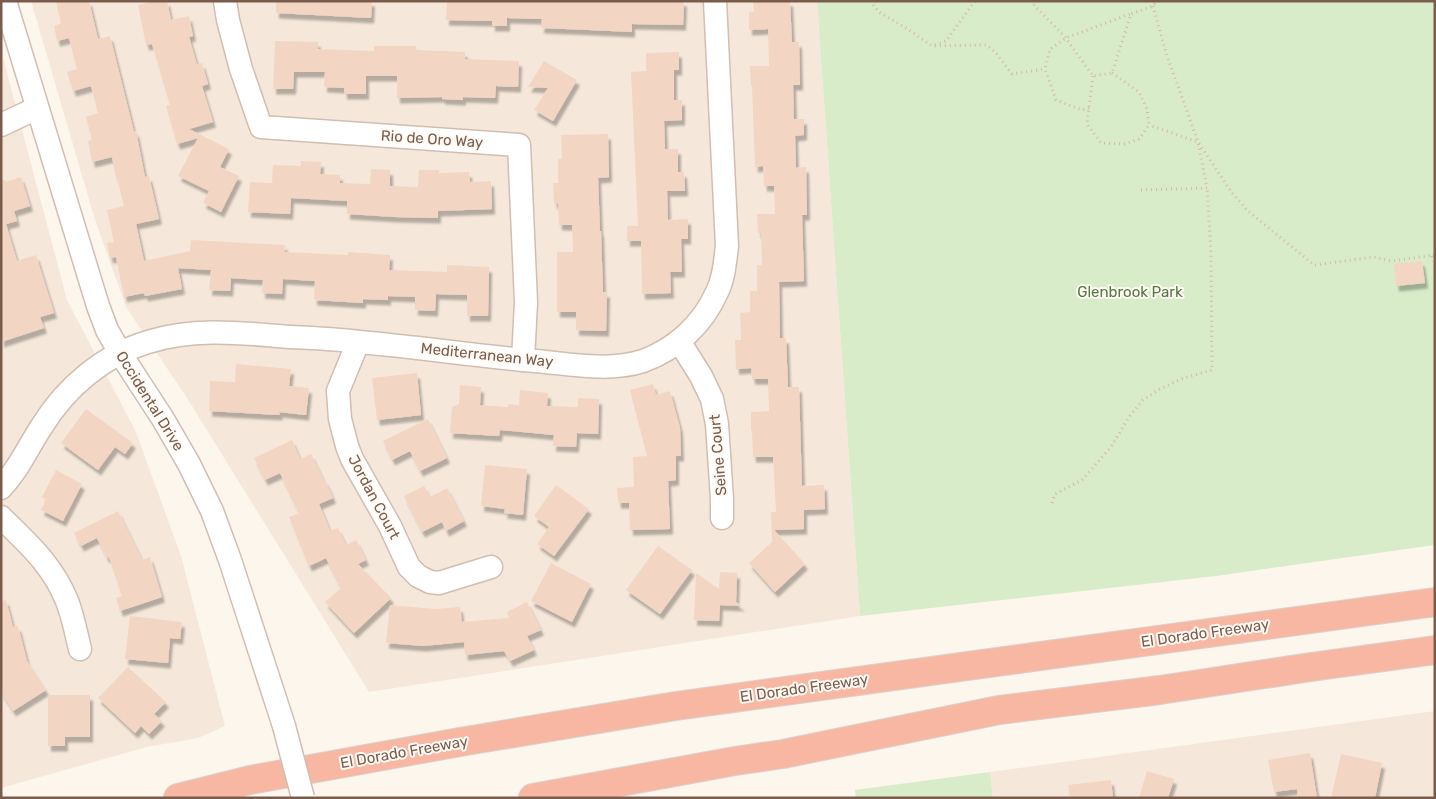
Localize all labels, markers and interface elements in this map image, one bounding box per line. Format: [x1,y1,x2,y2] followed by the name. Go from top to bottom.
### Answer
[380,126,484,152] street label: Rio de Oro Way
[1077,283,1183,301] park label: Glenbrook Park
[420,339,554,371] street label: Mediterranean Way
[112,348,188,454] street label: Occidental Drive
[705,413,731,496] street label: Seine Court
[344,452,404,542] street label: Jordan Court
[1140,615,1270,651] street label: El Dorado Freeway
[739,670,869,706] street label: El Dorado Freeway
[339,732,469,772] street label: El Dorado Freeway

